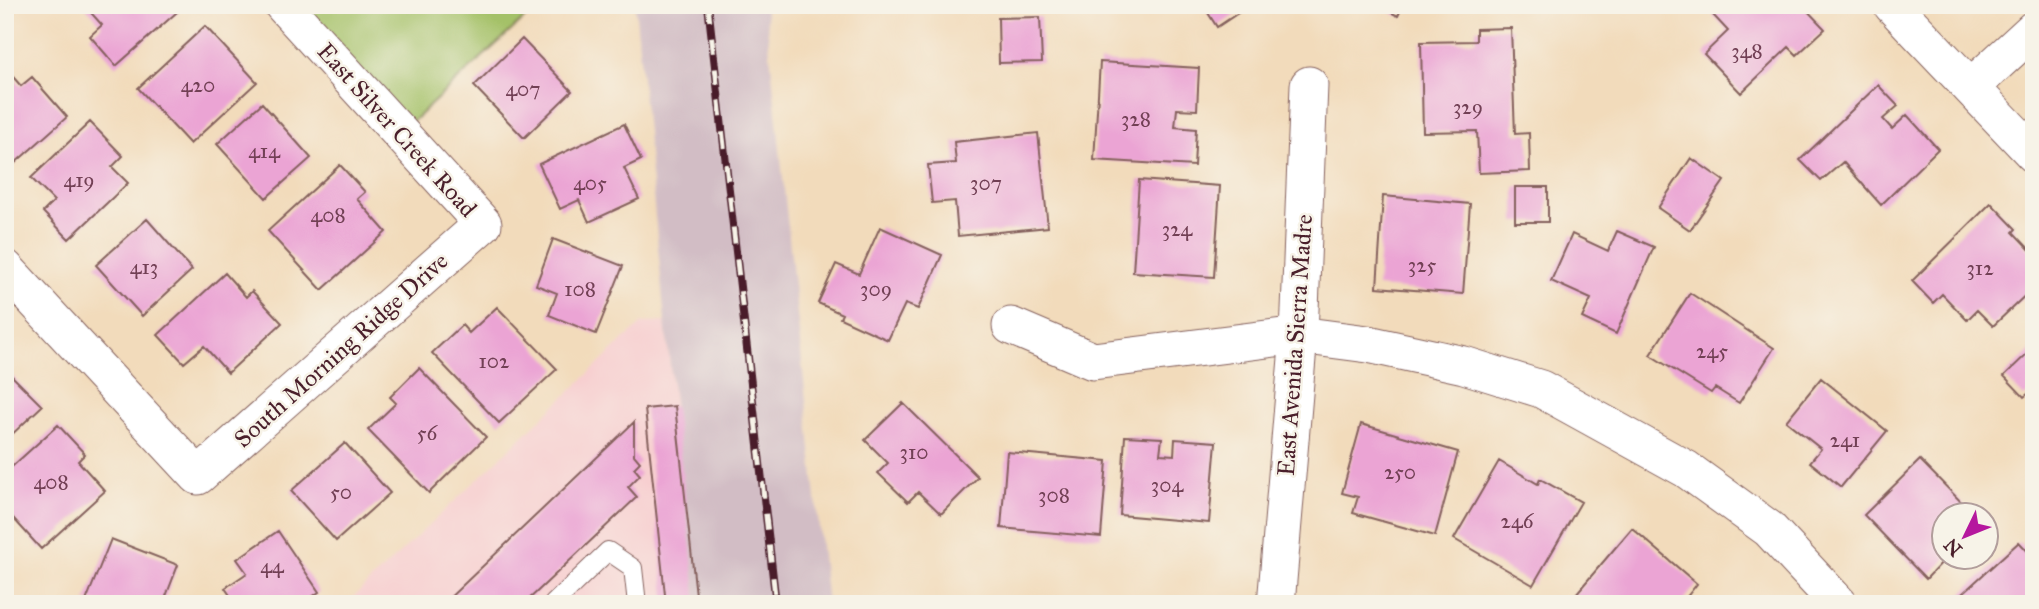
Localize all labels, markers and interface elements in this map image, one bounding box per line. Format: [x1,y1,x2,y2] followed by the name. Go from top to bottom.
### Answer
[311,37,483,223] street label: East Silver Creek Road
[1731,38,1763,64] house number: 348
[181,72,215,98] house number: 420
[505,76,541,102] house number: 407
[1453,94,1483,120] house number: 329
[1121,106,1151,132] house number: 328
[248,138,281,164] house number: 414
[63,167,95,193] house number: 419
[573,170,607,196] house number: 405
[970,170,1002,196] house number: 307
[310,202,346,228] house number: 408
[1271,213,1319,477] street label: East Avenida Sierra Madre
[1162,216,1194,242] house number: 324
[228,246,454,454] street label: South Morning Ridge Drive
[1408,252,1436,278] house number: 325
[130,254,158,280] house number: 413
[1966,255,1994,281] house number: 312
[564,276,596,302] house number: 108
[860,276,892,302] house number: 309
[1696,338,1728,364] house number: 245
[479,348,510,374] house number: 102
[417,420,438,446] house number: 56
[1830,427,1860,453] house number: 241
[900,439,928,465] house number: 310
[1384,459,1416,485] house number: 250
[33,469,69,495] house number: 408
[1151,472,1184,498] house number: 304
[330,479,352,505] house number: 50
[1038,482,1070,508] house number: 308
[1930,500,2000,570] north arrow
[1501,508,1535,534] house number: 246
[1939,534,1967,561] text: N
[260,553,285,579] house number: 44

